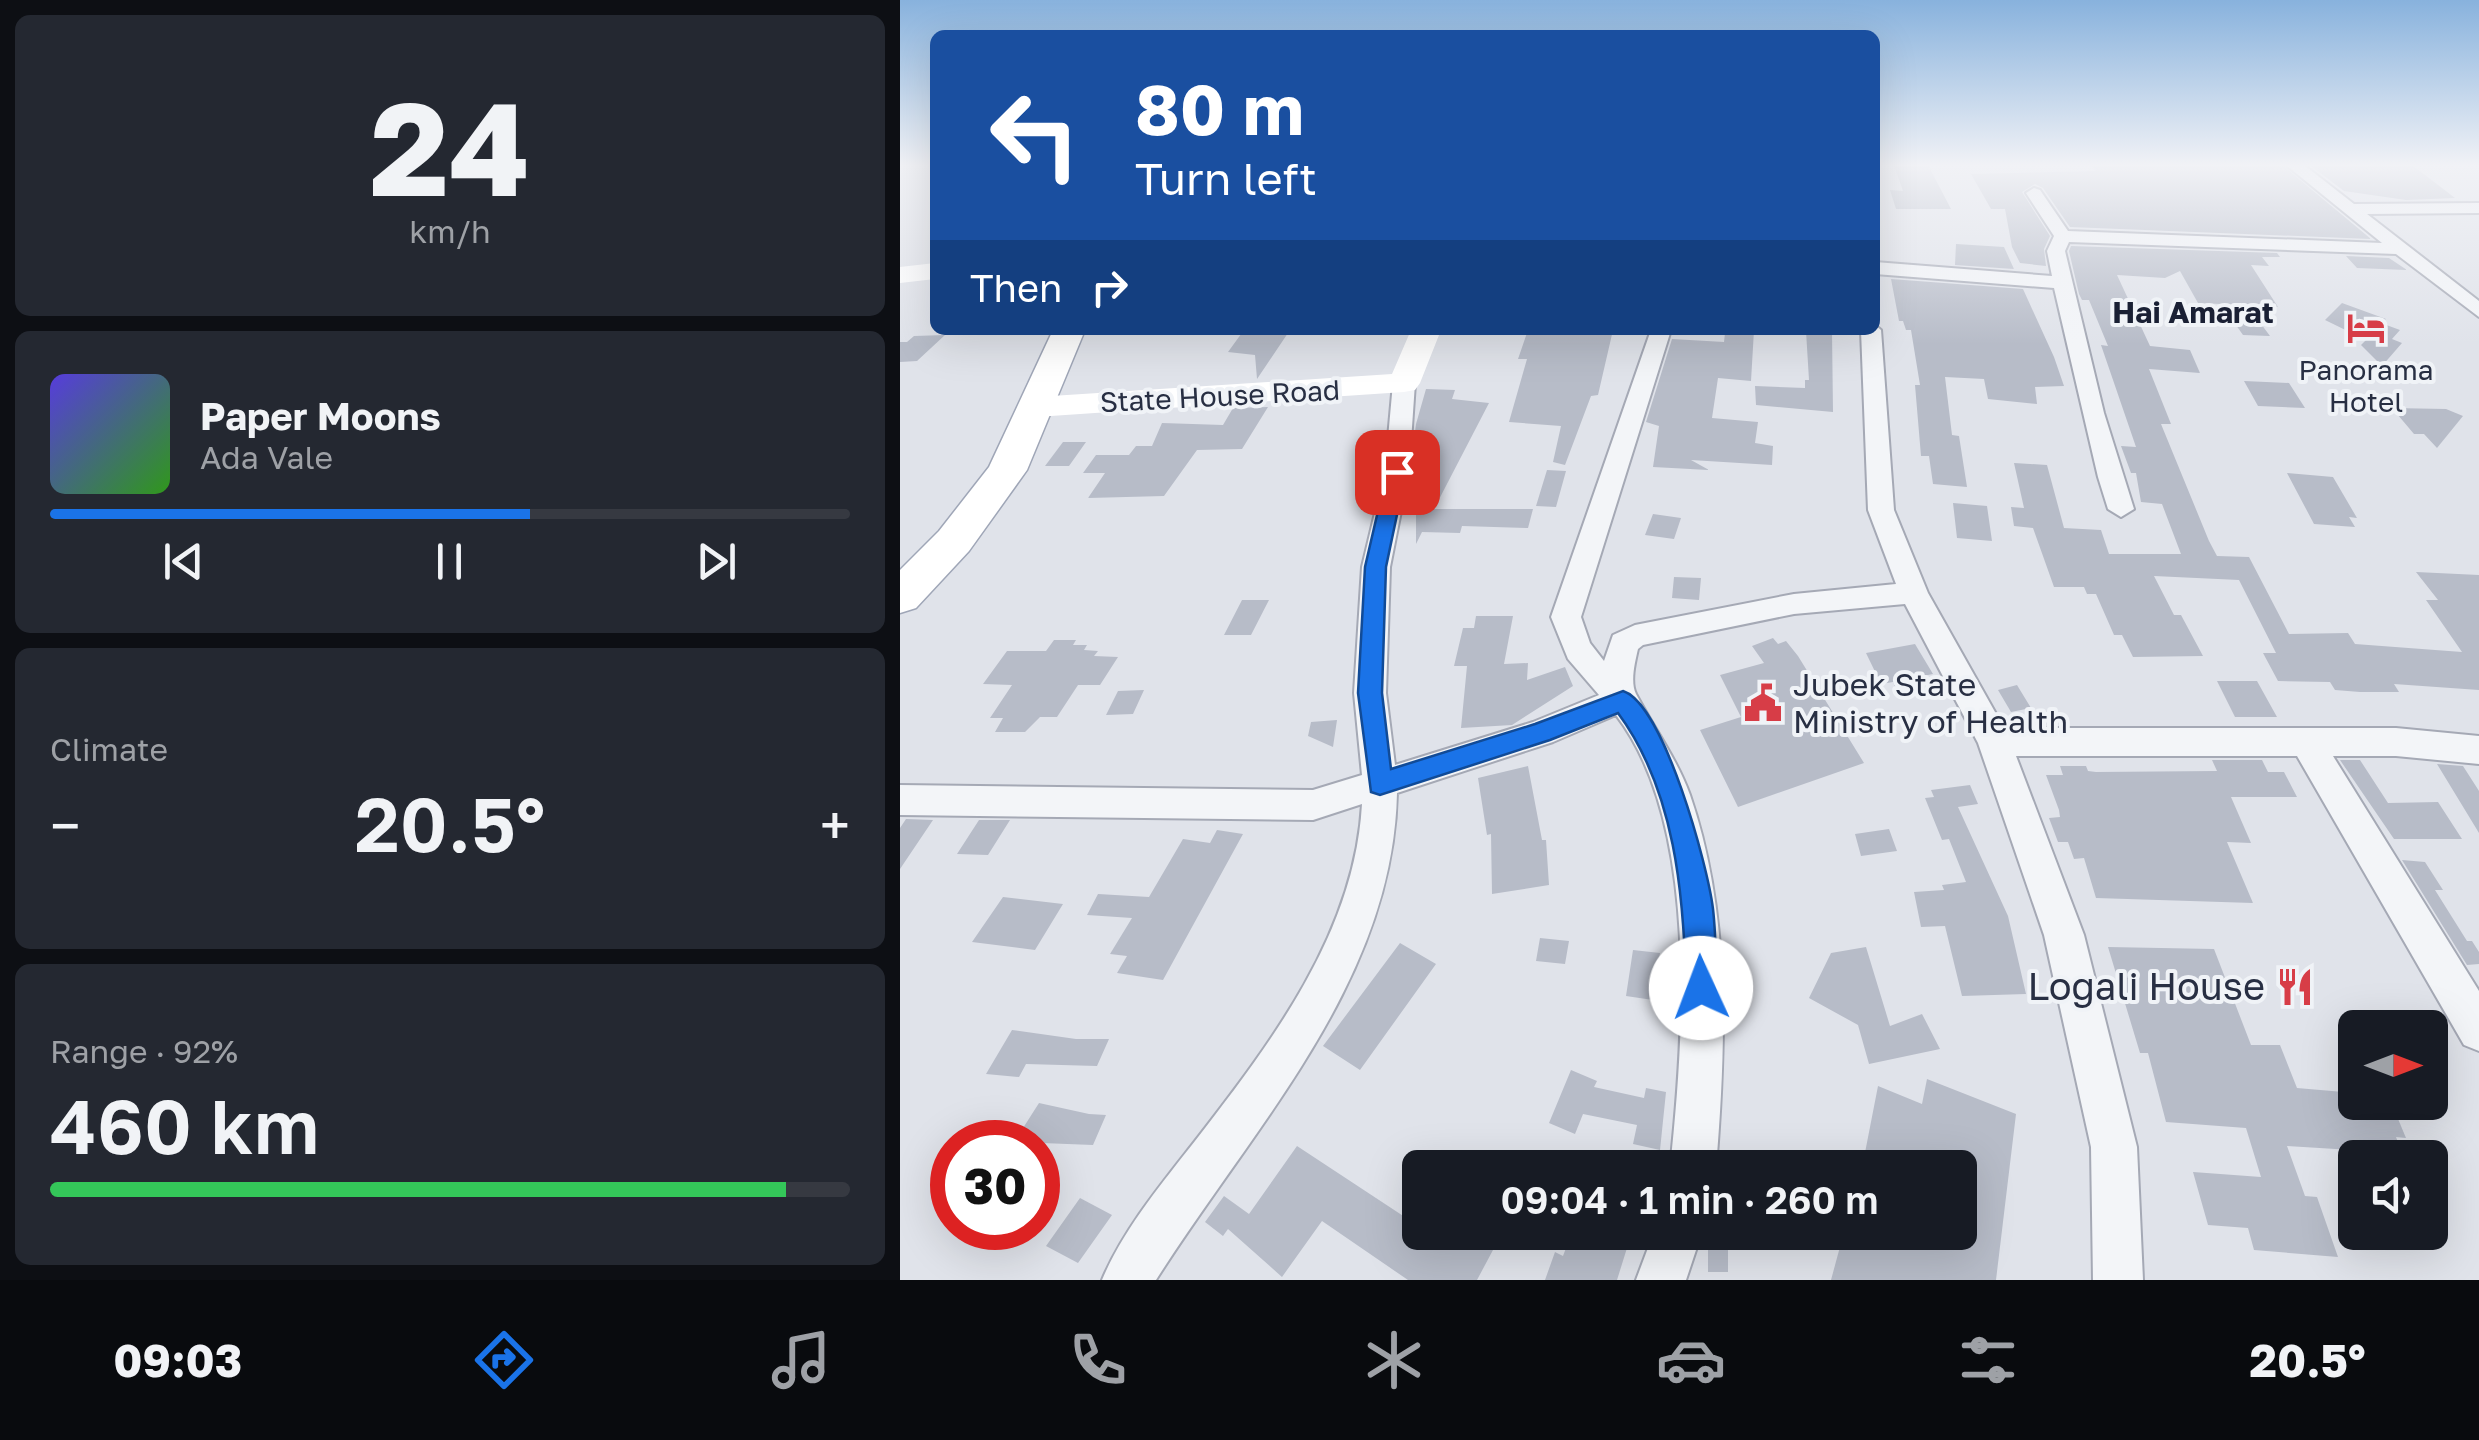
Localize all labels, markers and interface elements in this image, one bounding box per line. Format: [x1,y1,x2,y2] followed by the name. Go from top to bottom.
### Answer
[1135,66,1304,150] text: 80 m
[370,69,530,225] text: 24
[970,70,1100,200] icon: left
[1135,151,1317,205] text: Turn left
[409,212,491,250] text: km/h
[1082,260,1137,315] icon: right
[970,265,1062,310] text: Then
[2112,294,2274,330] district label: Hai Amarat
[2345,307,2387,349] hotel icon: Panorama Hotel
[2299,353,2433,418] place label: Panorama Hotel
[1099,373,1341,418] street label: State House Road
[200,393,441,438] text: Paper Moons
[1355,430,1440,515] pin
[200,438,333,476] text: Ada Vale
[1370,445,1425,500] icon: arrive
[156,534,211,589] icon: previous
[422,534,477,589] icon: pause
[689,534,744,589] icon: next
[1793,665,2068,740] place label: Jubek State Ministry of Health
[1742,682,1784,724] public building icon: Jubek State Ministry of Health
[50,730,168,768] text: Climate
[355,778,545,869] text: 20.5°
[50,792,80,858] text: −
[820,792,850,858] text: +
[1649,936,1753,1040] position arrow
[2027,963,2265,1008] place label: Logali House
[2274,966,2316,1008] restaurant icon: Logali House
[2338,1010,2448,1120] north arrow
[2338,1010,2448,1250] map controls
[50,1032,238,1070] text: Range · 92%
[50,1080,319,1171] text: 460 km
[930,1120,1060,1250] speed limit sign: 30
[2338,1140,2448,1250] button: sound
[1500,1177,1879,1222] text: 09:04 · 1 min · 260 m
[469,1325,539,1395] icon: directions
[766,1325,836,1395] icon: music
[1063,1325,1133,1395] icon: phone
[1359,1325,1429,1395] icon: climate
[1656,1325,1726,1395] icon: car
[1953,1325,2023,1395] icon: filters
[113,1333,242,1387] text: 09:03
[2249,1333,2366,1387] text: 20.5°

